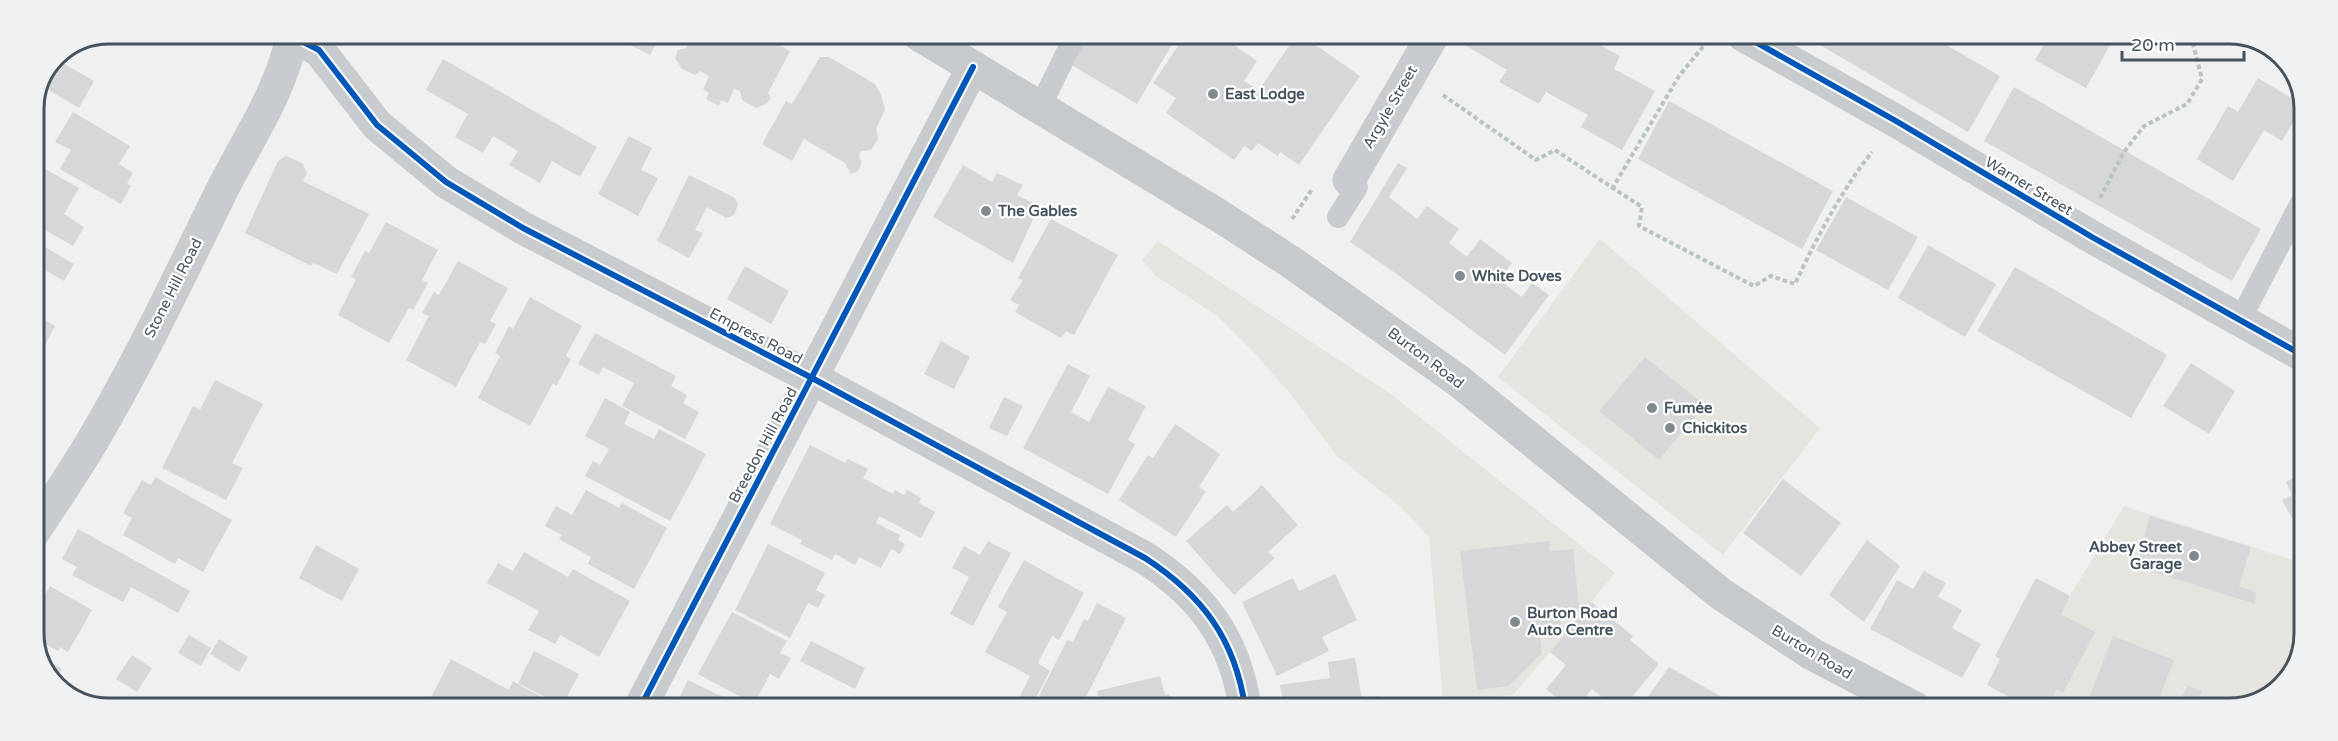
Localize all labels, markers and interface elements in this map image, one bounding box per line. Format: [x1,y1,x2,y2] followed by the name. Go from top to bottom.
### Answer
[2122,24,2244,62] scale bar
[2131,34,2175,56] text: 20 m
[1359,62,1421,152] street label: Argyle Street
[1225,85,1305,104] place label: East Lodge
[1206,87,1220,101] marker: East Lodge
[1982,153,2076,219] street label: Warner Street
[997,202,1077,220] place label: The Gables
[979,204,993,218] marker: The Gables
[140,235,206,341] street label: Stone Hill Road
[1472,267,1562,285] place label: White Doves
[1453,269,1467,283] marker: White Doves
[706,304,806,368] street label: Empress Road
[1384,324,1468,392] street label: Burton Road
[725,384,801,506] street label: Breedon Hill Road
[1664,399,1713,417] place label: Fumée
[1645,401,1659,415] marker: Fumée
[1682,419,1747,437] place label: Chickitos
[1663,421,1677,435] marker: Chickitos
[2089,538,2183,574] place label: Abbey Street Garage
[2187,549,2201,563] marker: Abbey Street Garage
[1527,604,1618,639] place label: Burton Road Auto Centre
[1508,615,1522,629] marker: Burton Road Auto Centre
[1769,621,1855,683] street label: Burton Road

